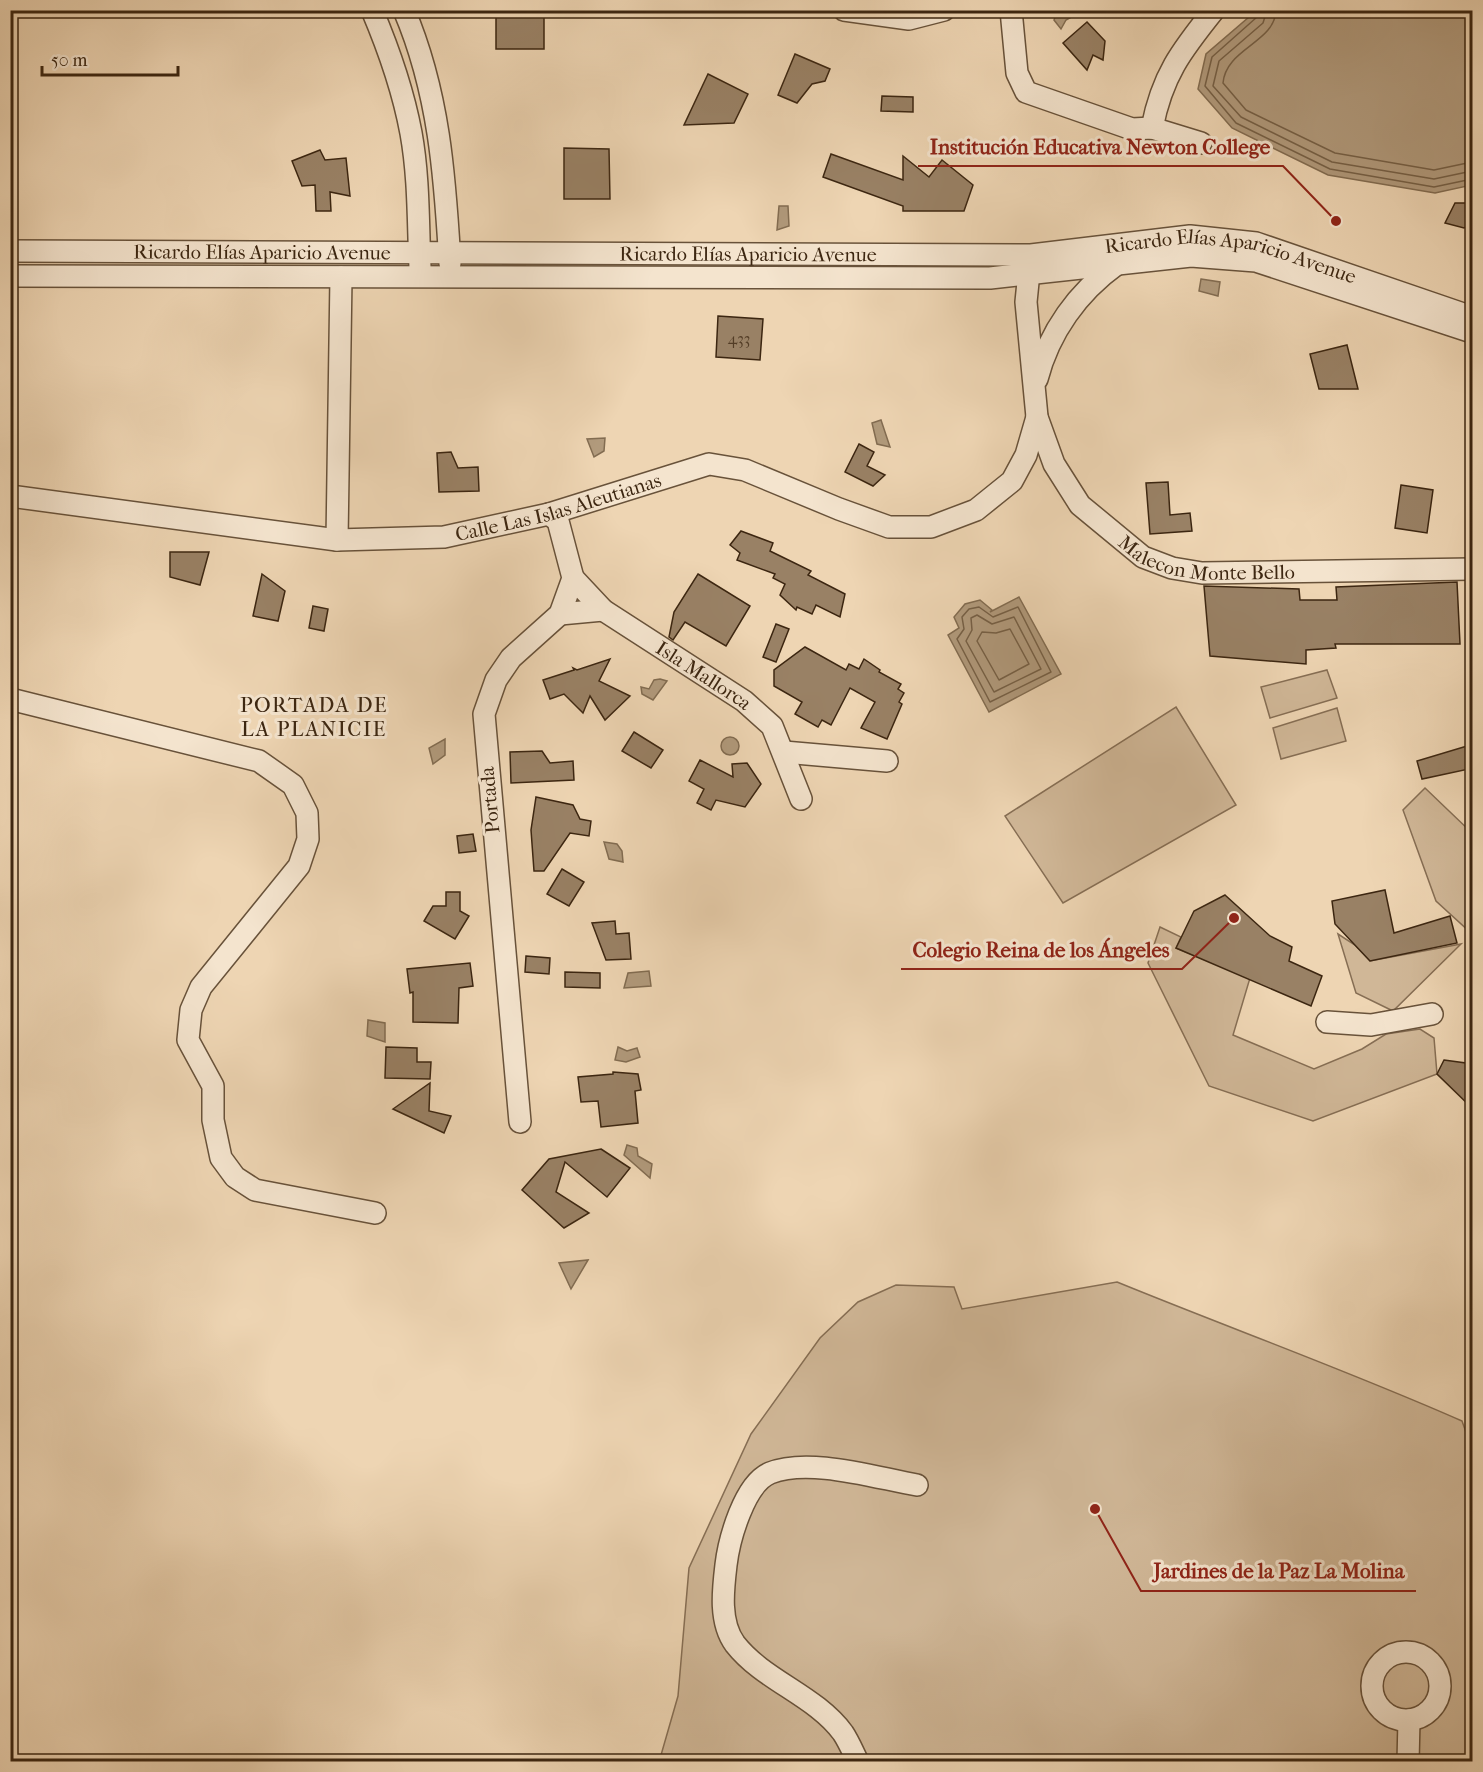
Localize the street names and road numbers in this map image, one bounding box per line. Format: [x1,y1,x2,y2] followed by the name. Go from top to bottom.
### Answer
[1103,224,1359,288] street label: Ricardo Elías Aparicio Avenue
[133,240,391,264] street label: Ricardo Elías Aparicio Avenue
[619,242,877,266] street label: Ricardo Elías Aparicio Avenue
[453,468,664,546] street label: Calle Las Islas Aleutianas
[1114,530,1295,585] street label: Malecon Monte Bello
[652,636,757,715] street label: Isla Mallorca
[476,765,504,834] street label: Portada

